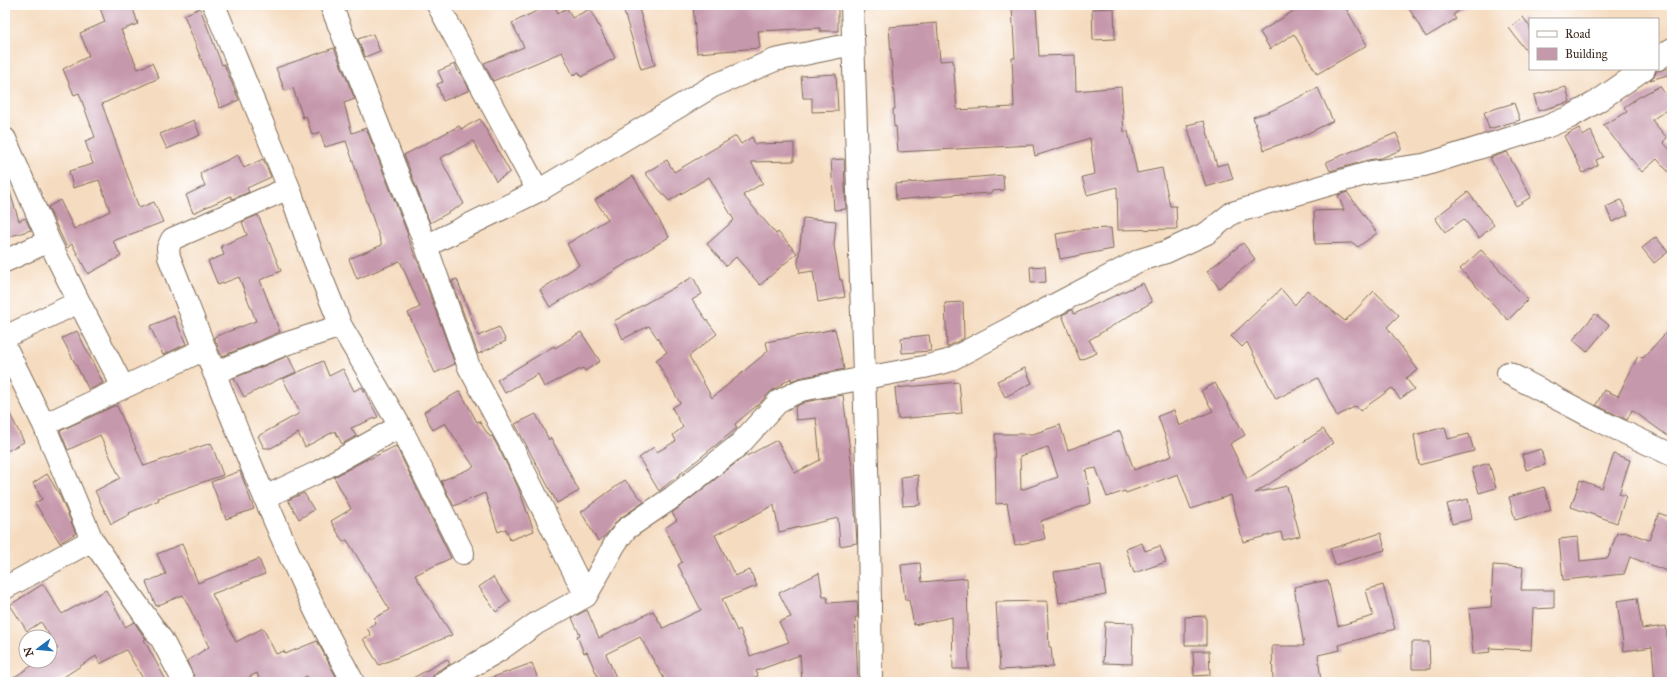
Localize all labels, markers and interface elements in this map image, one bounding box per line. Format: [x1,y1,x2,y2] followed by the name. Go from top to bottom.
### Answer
[1529,18,1659,70] legend
[1565,27,1591,41] text: Road
[1565,47,1608,62] text: Building
[18,629,58,669] north arrow
[21,645,36,658] text: N

